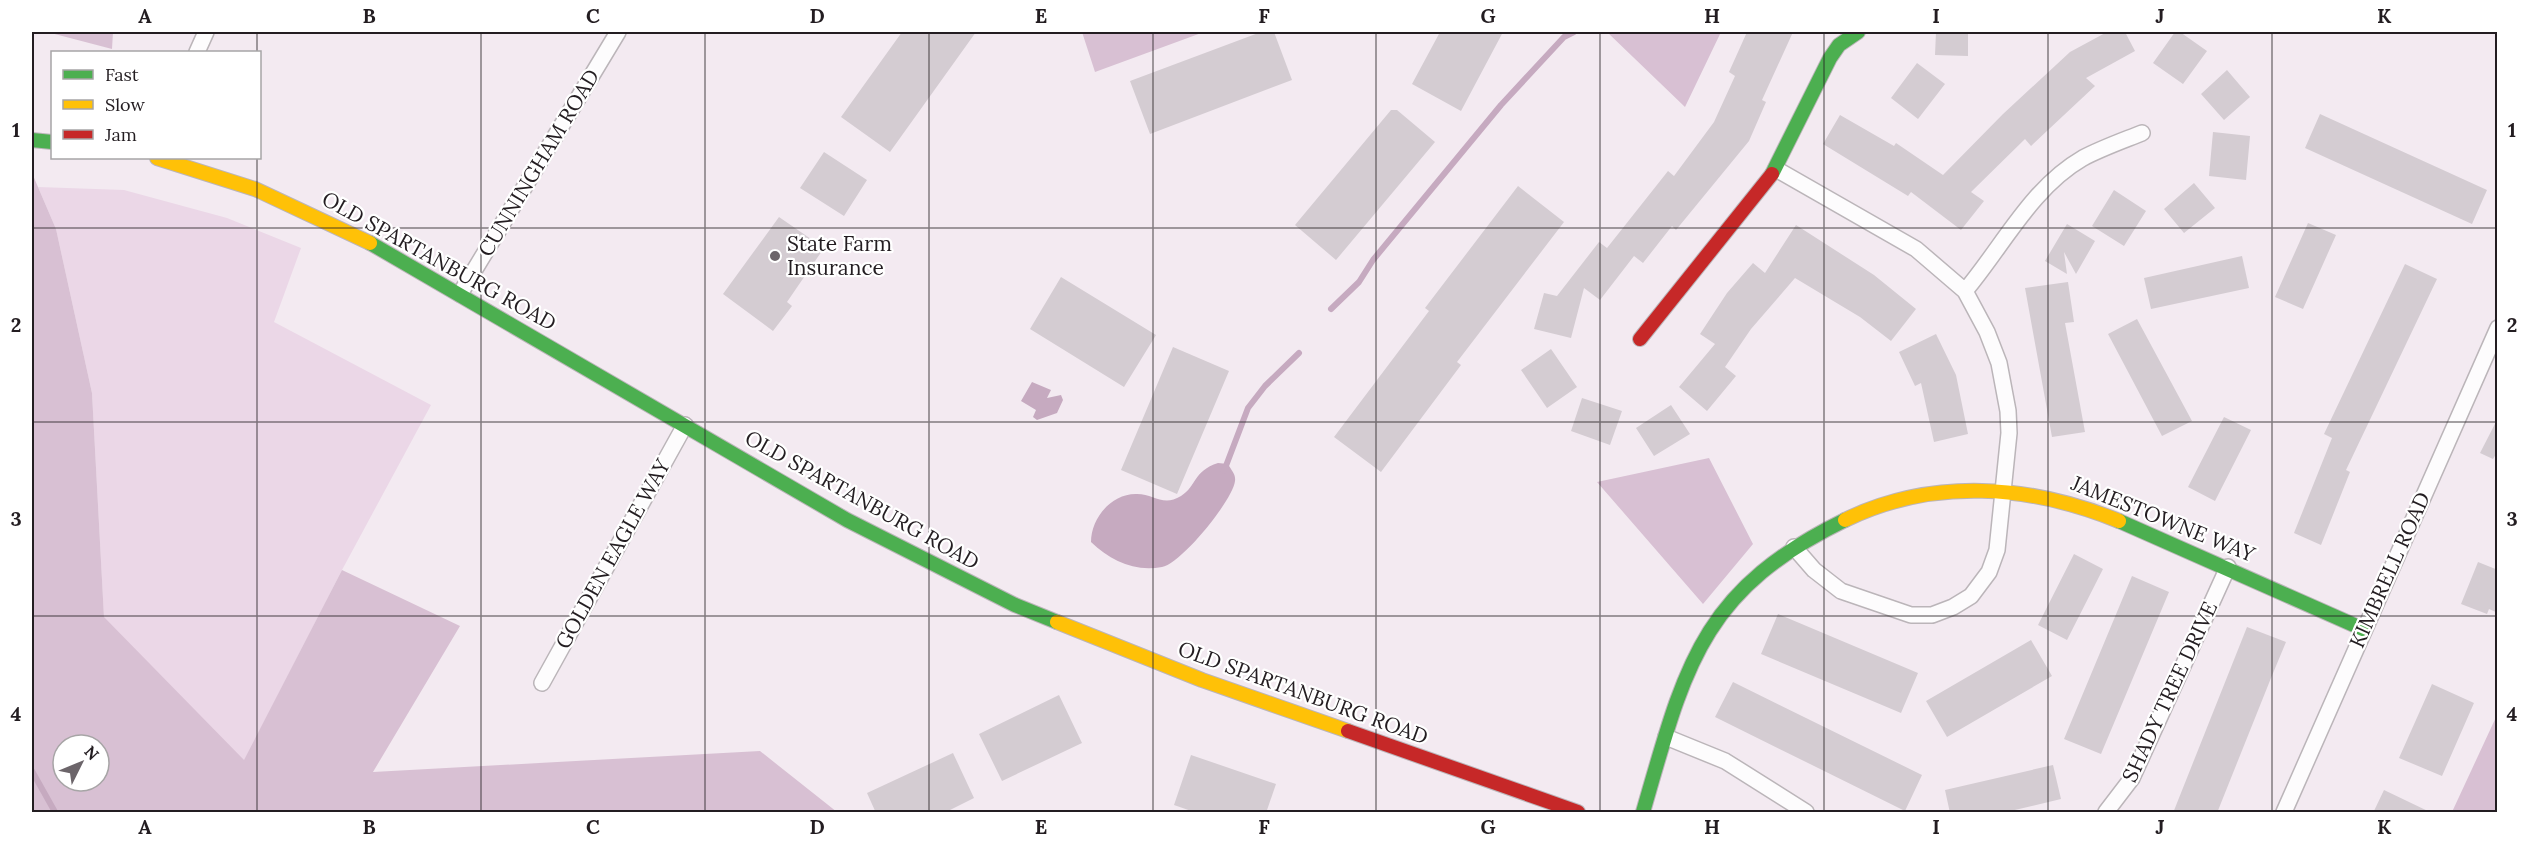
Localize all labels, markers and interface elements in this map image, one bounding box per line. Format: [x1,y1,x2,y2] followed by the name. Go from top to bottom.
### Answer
[138,3,152,28] text: A
[362,3,376,28] text: B
[586,3,600,28] text: C
[809,3,825,28] text: D
[1035,3,1047,28] text: E
[1258,3,1270,28] text: F
[1480,3,1496,28] text: G
[1704,3,1720,28] text: H
[1932,3,1940,28] text: I
[2155,3,2165,28] text: J
[2377,3,2392,28] text: K
[51,51,261,159] legend
[105,63,139,86] text: Fast
[472,64,605,261] street label: CUNNINGHAM ROAD
[105,93,145,116] text: Slow
[12,117,20,142] text: 1
[2508,117,2516,142] text: 1
[104,123,137,146] text: Jam
[317,185,561,336] street label: OLD SPARTANBURG ROAD
[787,230,892,281] place label: State Farm Insurance
[768,249,782,263] marker: State Farm Insurance
[11,312,21,337] text: 2
[2507,312,2517,337] text: 2
[740,424,984,575] street label: OLD SPARTANBURG ROAD
[549,454,676,653] street label: GOLDEN EAGLE WAY
[2067,469,2260,568] street label: JAMESTOWNE WAY
[2343,488,2436,652] street label: KIMBRELL ROAD
[10,506,22,531] text: 3
[2506,506,2518,531] text: 3
[2116,597,2223,786] street label: SHADY TREE DRIVE
[1175,635,1432,750] street label: OLD SPARTANBURG ROAD
[11,701,22,726] text: 4
[2507,701,2518,726] text: 4
[51,733,111,793] north arrow
[80,741,104,764] text: N
[138,814,152,839] text: A
[362,814,376,839] text: B
[586,814,600,839] text: C
[809,814,825,839] text: D
[1035,814,1047,839] text: E
[1258,814,1270,839] text: F
[1480,814,1496,839] text: G
[1704,814,1720,839] text: H
[1932,814,1940,839] text: I
[2155,814,2165,839] text: J
[2377,814,2392,839] text: K

